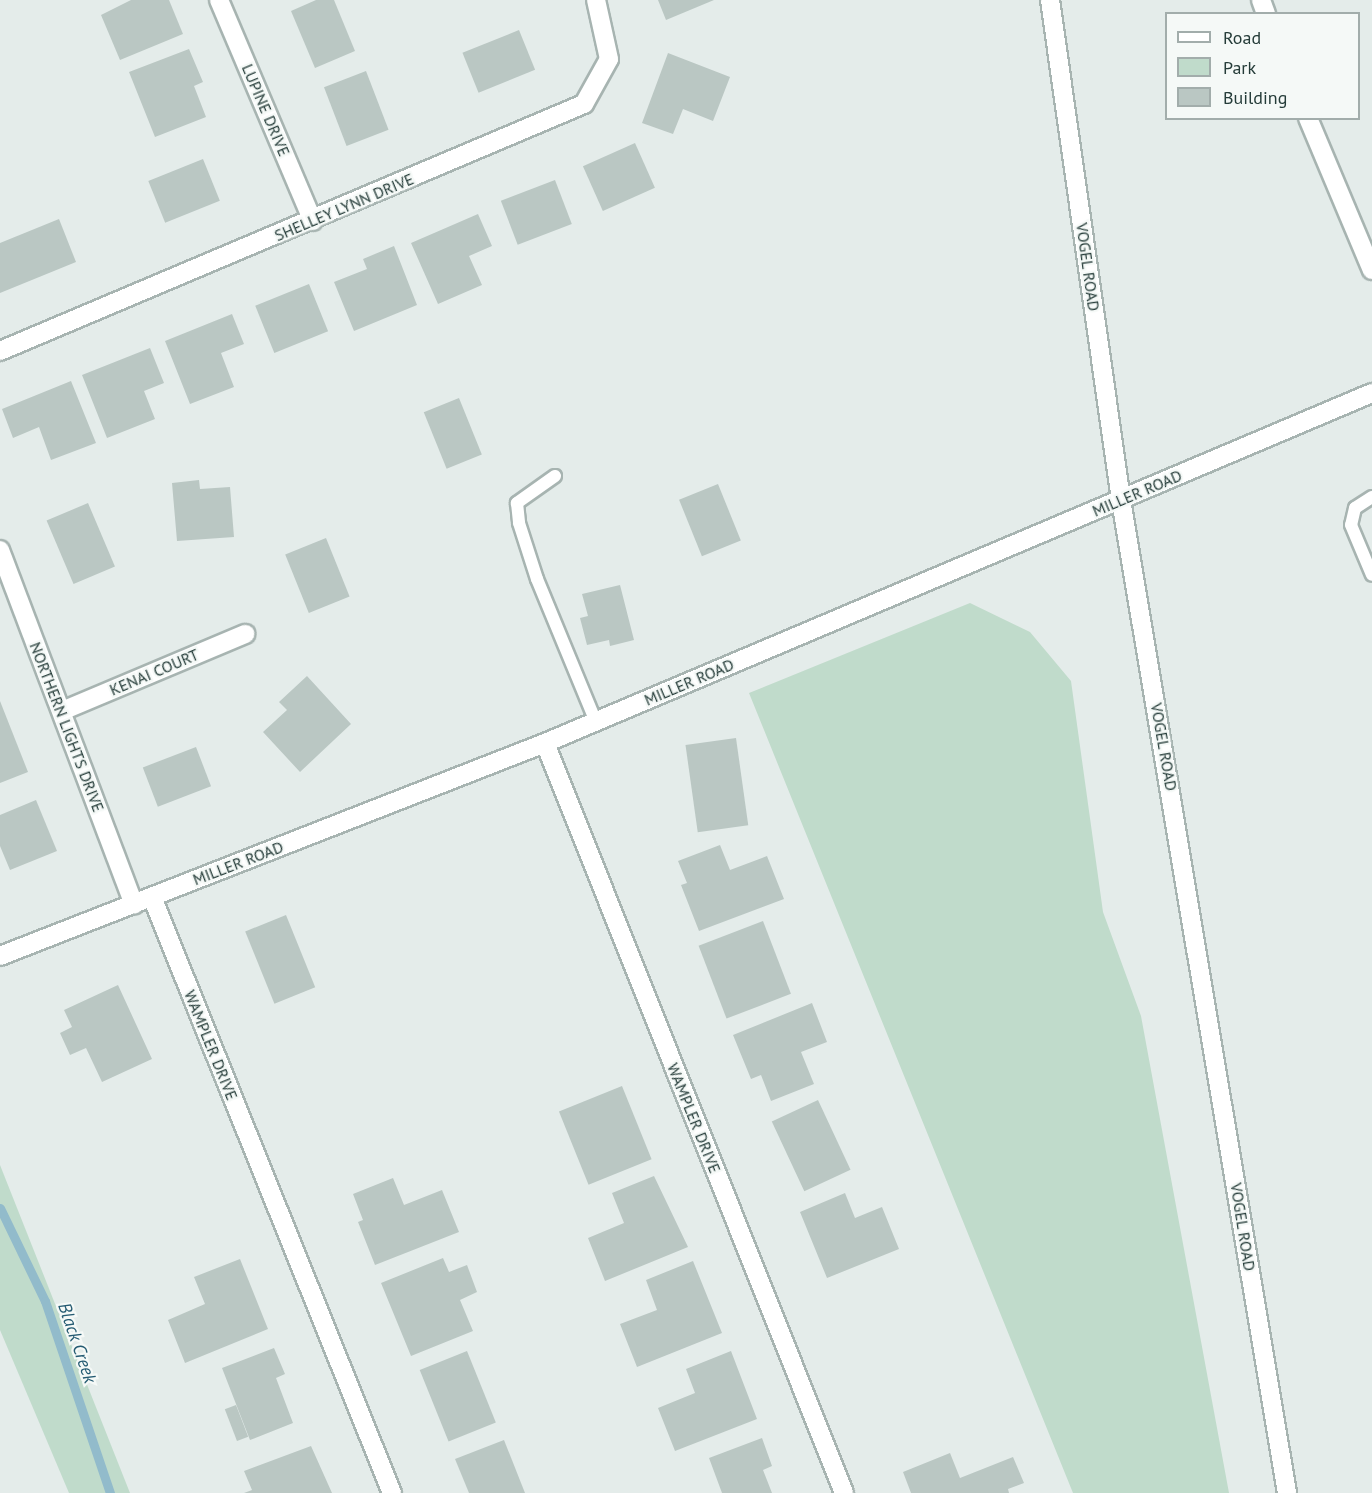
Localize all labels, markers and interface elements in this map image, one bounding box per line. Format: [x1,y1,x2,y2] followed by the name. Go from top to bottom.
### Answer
[1165,12,1360,120] legend
[1223,26,1261,49] text: Road
[1223,56,1256,79] text: Park
[238,61,294,159] street label: LUPINE DRIVE
[1223,86,1287,109] text: Building
[271,169,417,245] street label: SHELLEY LYNN DRIVE
[1072,221,1104,313] street label: VOGEL ROAD
[1089,466,1185,520] street label: MILLER ROAD
[26,639,108,815] street label: NORTHERN LIGHTS DRIVE
[107,645,201,699] street label: KENAI COURT
[641,655,737,709] street label: MILLER ROAD
[1147,701,1181,793] street label: VOGEL ROAD
[190,837,286,889] street label: MILLER ROAD
[180,987,242,1103] street label: WAMPLER DRIVE
[663,1060,725,1176] street label: WAMPLER DRIVE
[1227,1181,1259,1273] street label: VOGEL ROAD
[53,1300,101,1386] water label: Black Creek

